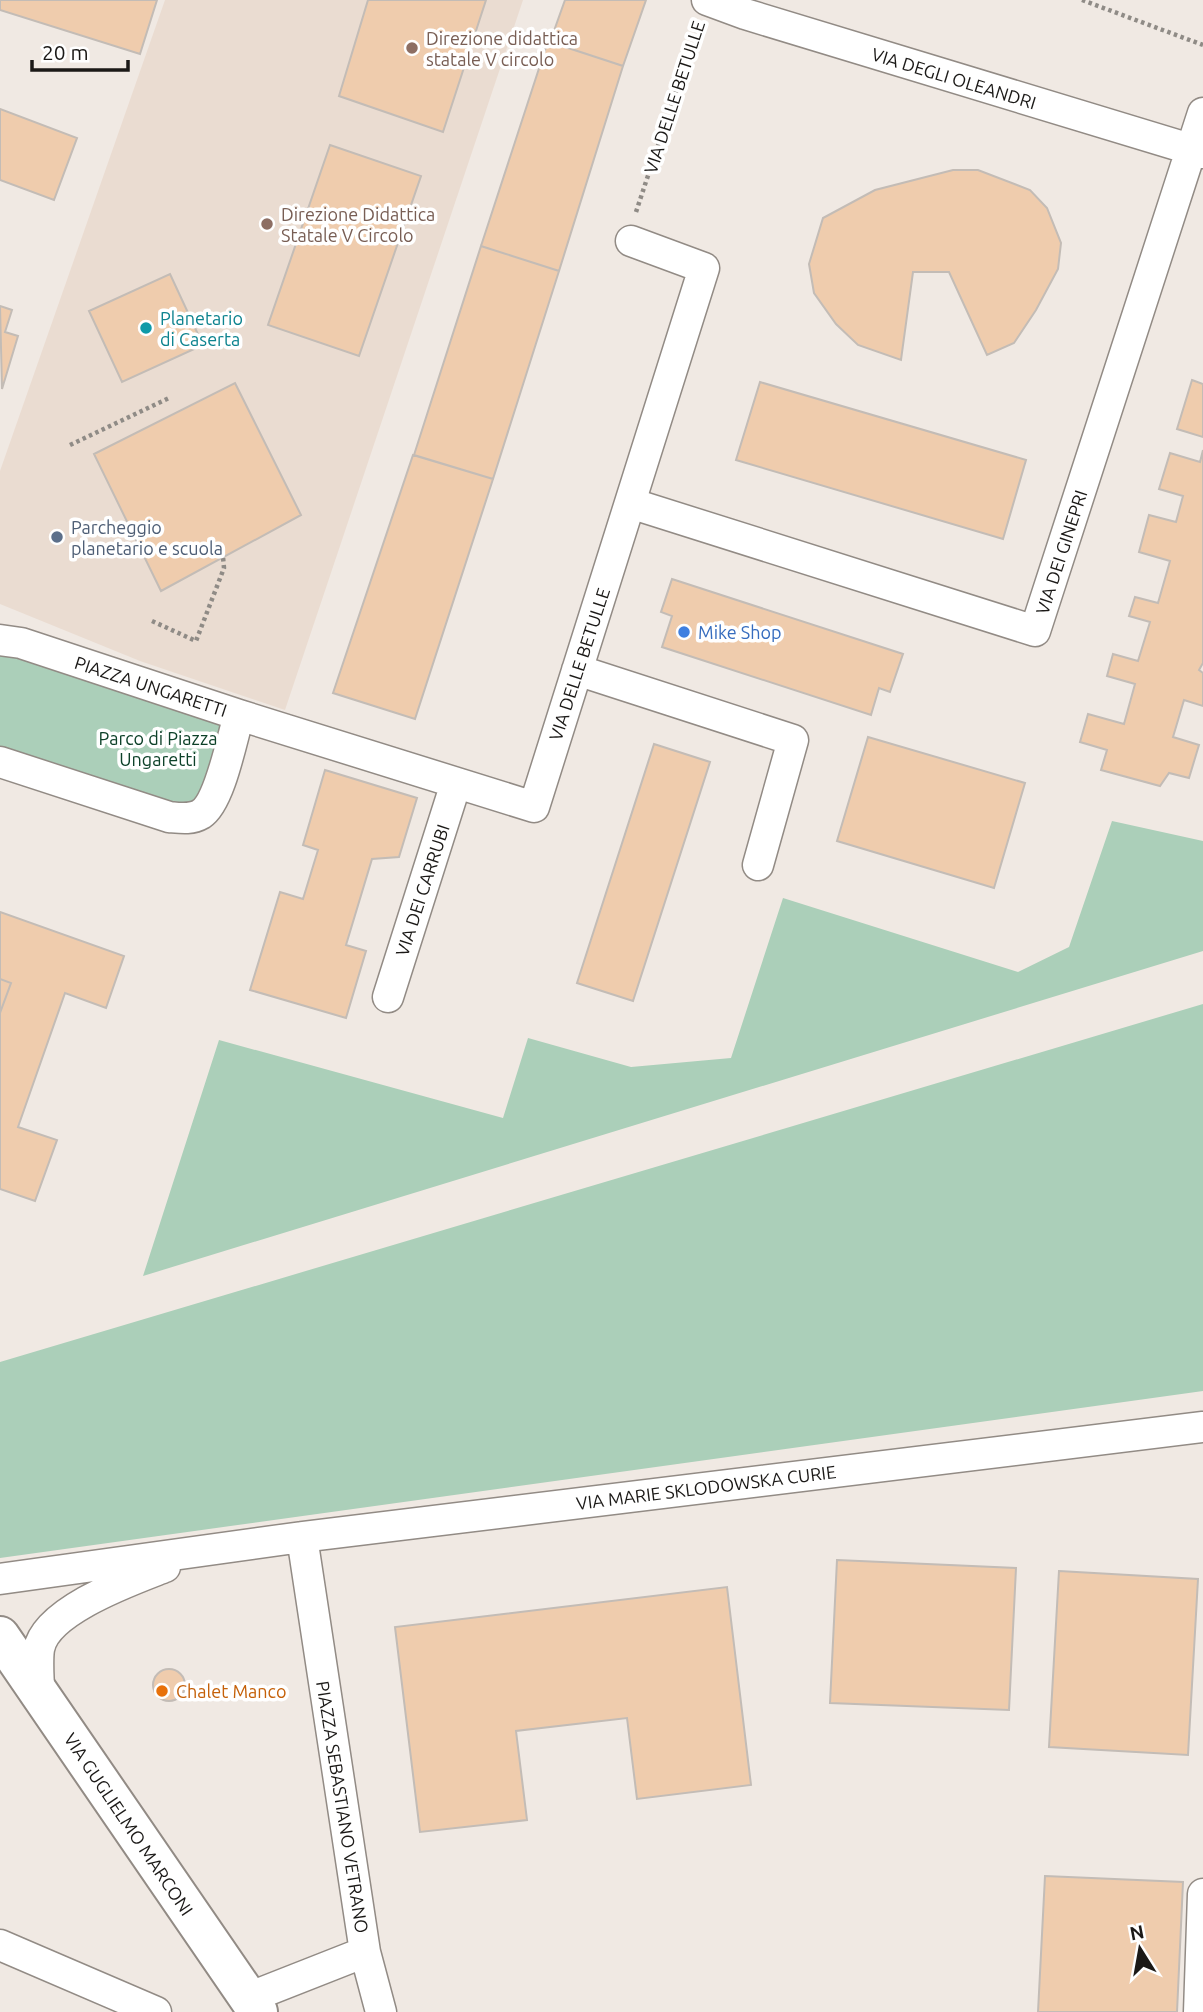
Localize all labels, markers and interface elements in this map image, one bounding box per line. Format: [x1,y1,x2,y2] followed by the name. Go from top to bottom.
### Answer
[640,18,708,176] street label: VIA DELLE BETULLE
[32,28,128,72] scale bar
[426,28,578,69] place label: Direzione didattica statale V circolo
[42,40,89,64] text: 20 m
[404,40,420,56] marker: Direzione didattica statale V circolo
[869,43,1039,113] street label: VIA DEGLI OLEANDRI
[281,204,435,245] place label: Direzione Didattica Statale V Circolo
[259,216,275,232] marker: Direzione Didattica Statale V Circolo
[160,308,243,349] place label: Planetario di Caserta
[138,320,154,336] marker: Planetario di Caserta
[1031,487,1091,617] street label: VIA DEI GINEPRI
[71,517,223,558] place label: Parcheggio planetario e scuola
[49,529,65,545] marker: Parcheggio planetario e scuola
[545,585,613,743] street label: VIA DELLE BETULLE
[698,622,782,642] place label: Mike Shop
[676,624,692,640] marker: Mike Shop
[72,652,230,720] street label: PIAZZA UNGARETTI
[99,728,217,769] park label: Parco di Piazza Ungaretti
[391,822,453,958] street label: VIA DEI CARRUBI
[575,1461,837,1513] street label: VIA MARIE SKLODOWSKA CURIE
[313,1679,373,1935] street label: PIAZZA SEBASTIANO VETRANO
[176,1681,286,1701] place label: Chalet Manco
[154,1683,170,1699] marker: Chalet Manco
[60,1729,198,1919] street label: VIA GUGLIELMO MARCONI
[1105,1914,1175,1984] north arrow
[1128,1920,1146,1944] text: N

